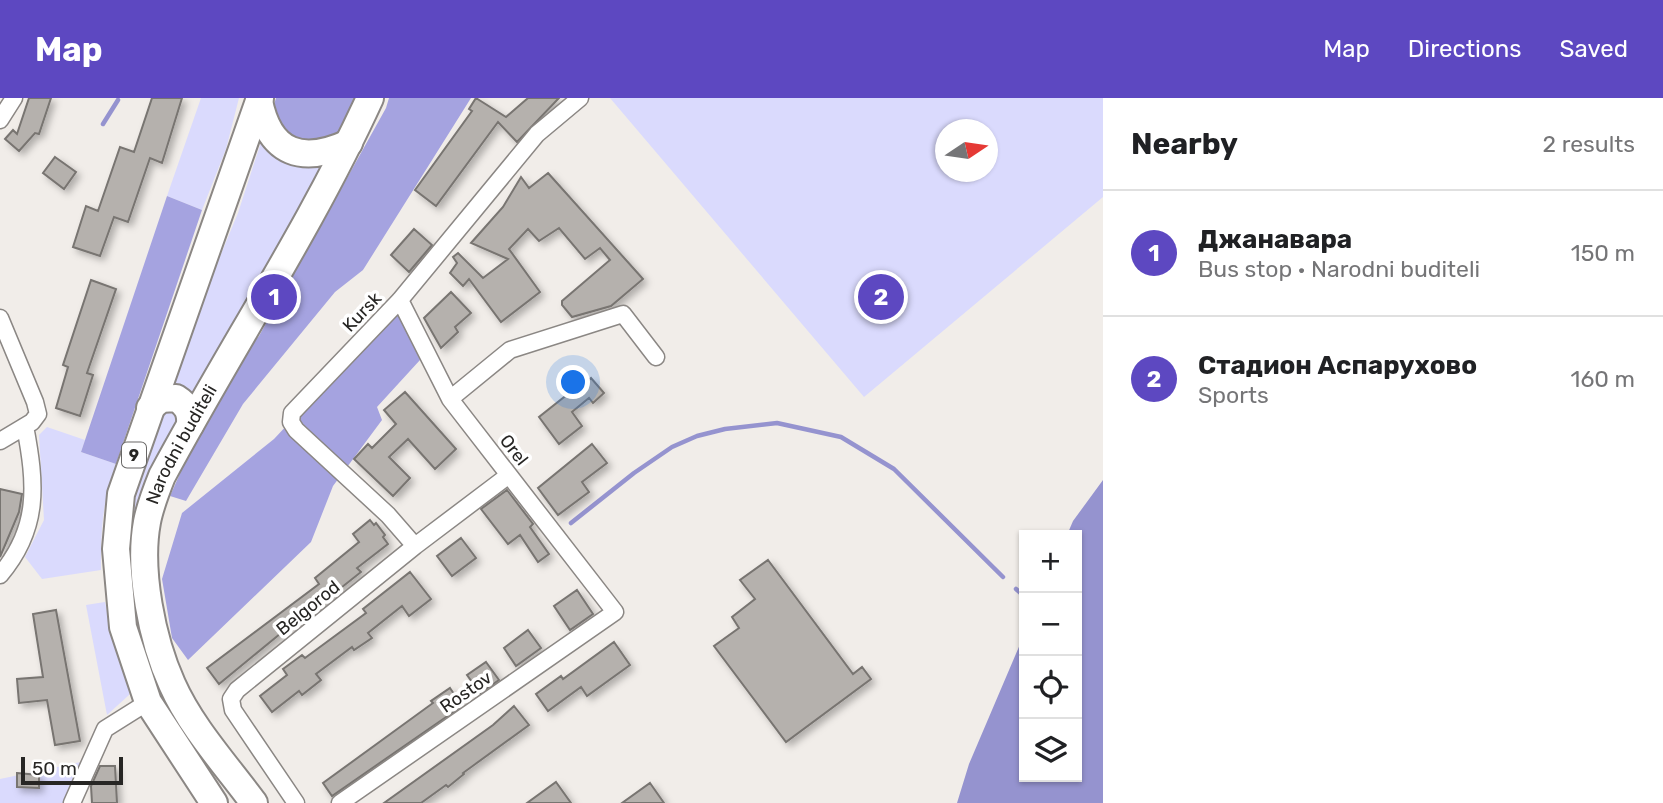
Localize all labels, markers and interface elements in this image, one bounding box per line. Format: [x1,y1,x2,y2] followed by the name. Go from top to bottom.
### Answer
[35,30,103,69] text: Map
[1323,35,1370,63] text: Map
[1408,35,1521,63] text: Directions
[1559,35,1628,63] text: Saved
[935,119,998,182] north arrow
[1131,126,1238,162] text: Nearby
[1543,130,1635,158] text: 2 results
[1198,224,1352,255] text: Джанавара
[1148,239,1160,267] text: 1
[1571,239,1635,267] text: 150 m
[1198,255,1480,283] text: Bus stop · Narodni buditeli
[251,271,297,323] pin: 1
[858,271,904,323] pin: 2
[338,287,387,336] street label: Kursk
[1198,350,1477,381] text: Стадион Аспарухово
[556,365,590,399] your location
[1147,365,1161,393] text: 2
[1571,365,1635,393] text: 160 m
[141,381,222,507] street label: Narodni buditeli
[1198,381,1269,409] text: Sports
[495,430,533,470] street label: Orel
[122,442,146,468] road number: 9
[1019,530,1082,782] map controls
[1019,530,1082,593] button: +
[272,576,344,640] street label: Belgorod
[1019,593,1082,656] button: −
[1019,656,1082,719] button: locate
[436,666,496,718] street label: Rostov
[1019,719,1082,782] button: layers
[21,754,122,786] scale bar
[32,757,77,780] text: 50 m

